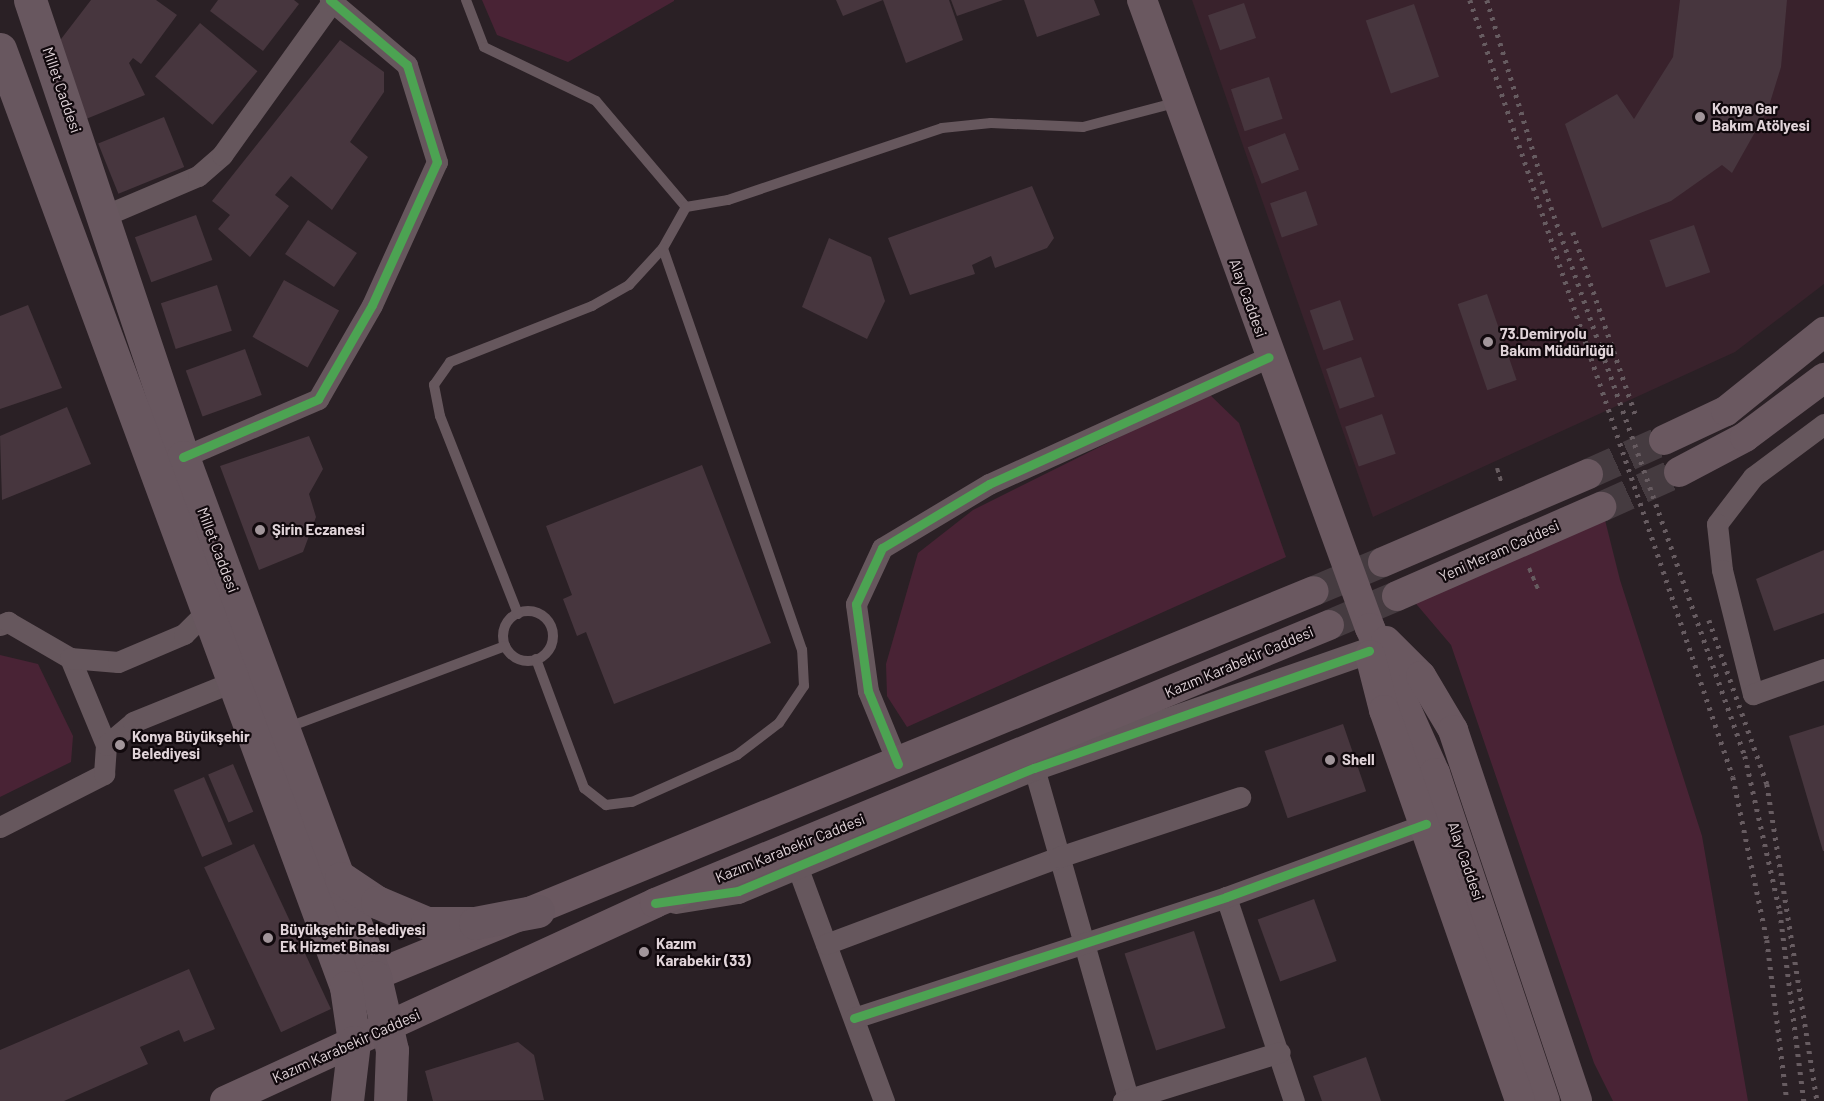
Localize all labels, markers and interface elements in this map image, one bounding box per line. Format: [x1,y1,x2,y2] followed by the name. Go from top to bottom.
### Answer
[39,45,85,135] street label: Millet Caddesi
[1712,99,1810,134] place label: Konya Gar Bakım Atölyesi
[1693,110,1707,124] marker: Konya Gar Bakım Atölyesi
[1226,256,1270,340] street label: Alay Caddesi
[1500,324,1614,359] place label: 73.Demiryolu Bakım Müdürlüğü
[1481,335,1495,349] marker: 73.Demiryolu Bakım Müdürlüğü
[194,505,242,595] street label: Millet Caddesi
[1436,516,1562,586] street label: Yeni Meram Caddesi
[272,521,365,539] place label: Şirin Eczanesi
[253,523,267,537] marker: Şirin Eczanesi
[1162,622,1316,702] street label: Kazım Karabekir Caddesi
[132,727,250,762] place label: Konya Büyükşehir Belediyesi
[113,738,127,752] marker: Konya Büyükşehir Belediyesi
[1342,751,1375,769] place label: Shell
[1323,753,1337,767] marker: Shell
[713,810,867,886] street label: Kazım Karabekir Caddesi
[1444,819,1488,903] street label: Alay Caddesi
[280,920,426,955] place label: Büyükşehir Belediyesi Ek Hizmet Binası
[261,931,275,945] marker: Büyükşehir Belediyesi Ek Hizmet Binası
[656,934,751,969] place label: Kazım Karabekir (33)
[637,945,651,959] marker: Kazım Karabekir (33)
[269,1005,423,1087] street label: Kazım Karabekir Caddesi

